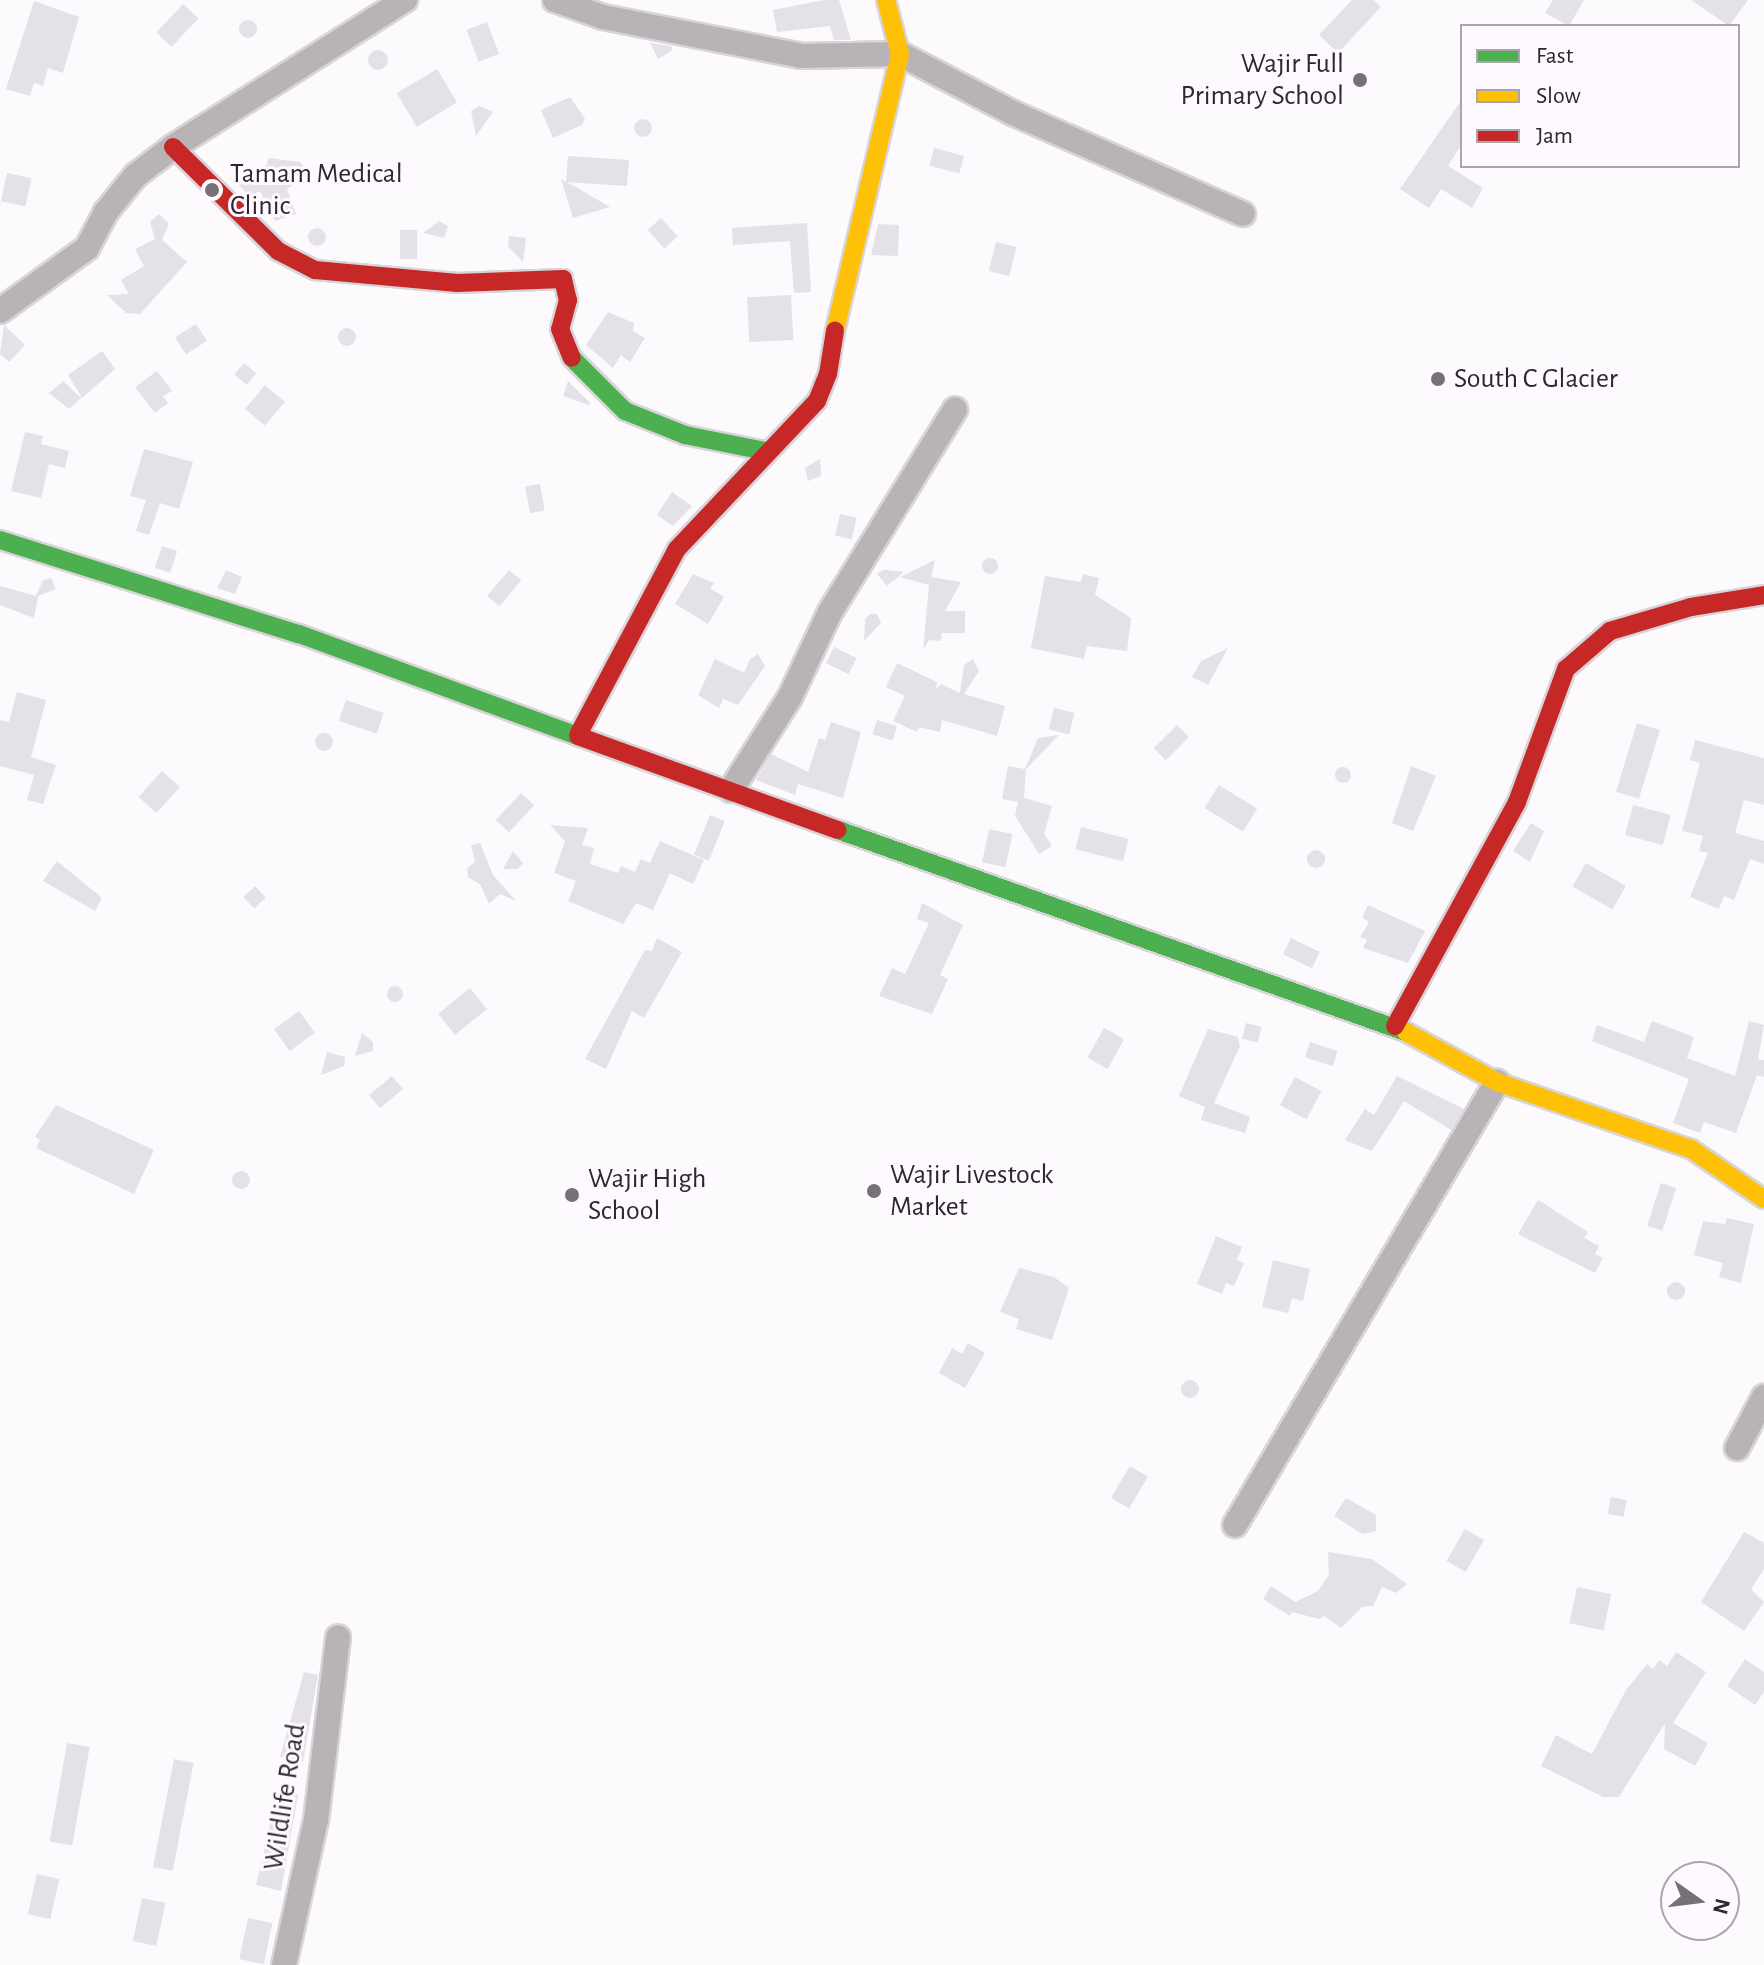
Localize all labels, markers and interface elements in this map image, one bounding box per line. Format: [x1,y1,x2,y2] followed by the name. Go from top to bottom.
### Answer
[1460,24,1740,168] legend
[1536,44,1573,68] text: Fast
[1181,47,1344,113] place label: Wajir Full Primary School
[1351,71,1369,89] marker: Wajir Full Primary School
[1536,84,1581,108] text: Slow
[1536,124,1573,148] text: Jam
[230,157,403,223] place label: Tamam Medical Clinic
[201,179,223,201] marker: Tamam Medical Clinic
[1454,362,1618,396] place label: South C Glacier
[1429,370,1447,388] marker: South C Glacier
[890,1158,1053,1224] place label: Wajir Livestock Market
[588,1162,706,1228] place label: Wajir High School
[865,1182,883,1200] marker: Wajir Livestock Market
[563,1186,581,1204] marker: Wajir High School
[257,1721,313,1873] street label: Wildlife Road
[1660,1861,1740,1941] north arrow
[1709,1896,1734,1916] text: N

